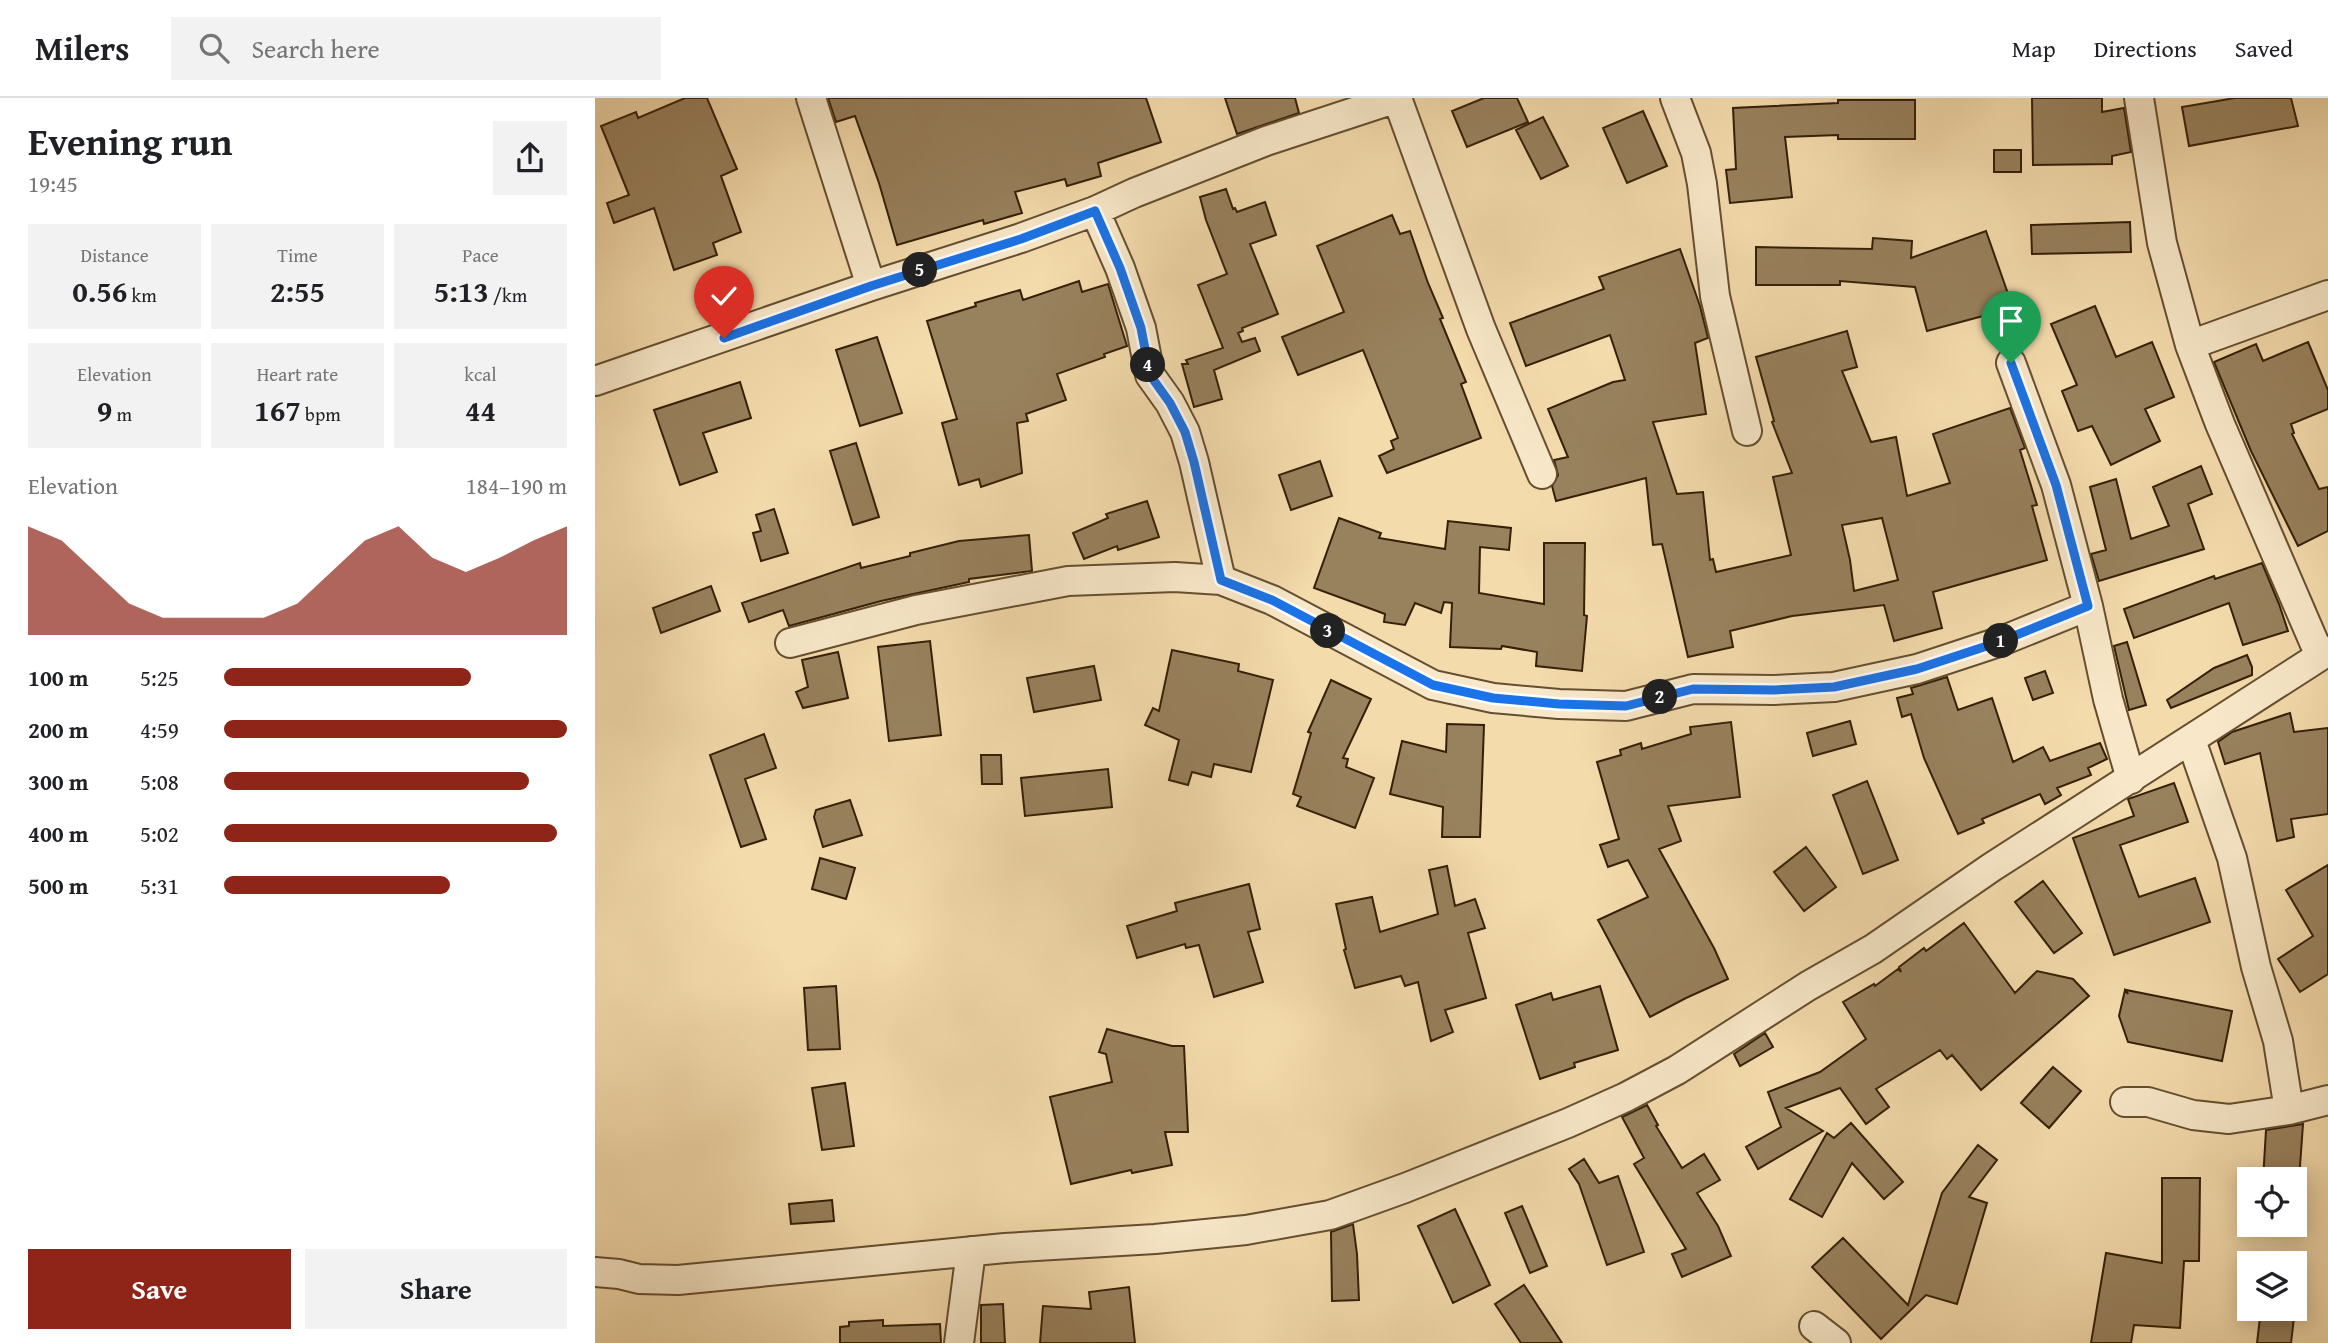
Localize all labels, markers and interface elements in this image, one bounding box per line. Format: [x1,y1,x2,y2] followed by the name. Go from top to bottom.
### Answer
[171,17,661,80] search box
[35,24,129,72] text: Milers
[195,29,233,67] icon: search
[251,29,380,68] text: Search here
[2012,31,2056,66] text: Map
[2094,31,2197,66] text: Directions
[2235,31,2293,66] text: Saved
[28,113,232,169] text: Evening run
[493,121,567,195] button: share
[28,167,78,200] text: 19:45
[80,241,149,269] text: Distance
[277,241,318,269] text: Time
[462,241,499,269] text: Pace
[903,252,937,288] pin: 5
[915,255,924,283] text: 5
[694,266,754,338] pin
[72,269,127,313] text: 0.56
[270,269,325,313] text: 2:55
[434,269,489,313] text: 5:13
[705,277,743,315] icon: check
[127,281,157,309] text: km
[489,281,527,309] text: /km
[1981,291,2041,363] pin
[1992,302,2030,340] icon: arrive
[1131,348,1165,382] pin: 4
[1143,350,1152,378] text: 4
[77,360,152,388] text: Elevation
[257,360,338,388] text: Heart rate
[464,360,497,388] text: kcal
[97,388,112,432] text: 9
[254,388,301,432] text: 167
[465,388,496,432] text: 44
[112,400,132,428] text: m
[301,400,341,428] text: bpm
[28,469,118,502] text: Elevation
[466,469,567,502] text: 184–190 m
[1311,614,1345,648] pin: 3
[1323,616,1332,644] text: 3
[1983,624,2019,658] pin: 1
[1996,626,2005,654] text: 1
[28,661,89,694] text: 100 m
[140,661,179,694] text: 5:25
[1643,680,1677,714] pin: 2
[1655,682,1664,710] text: 2
[28,713,89,746] text: 200 m
[140,713,179,746] text: 4:59
[28,765,89,798] text: 300 m
[140,765,179,798] text: 5:08
[28,817,89,850] text: 400 m
[140,817,179,850] text: 5:02
[28,869,89,902] text: 500 m
[140,869,179,902] text: 5:31
[2237,1167,2307,1321] map controls
[2237,1167,2307,1237] button: locate
[28,1249,291,1329] button: Save
[305,1249,567,1329] button: Share
[2237,1251,2307,1321] button: layers

